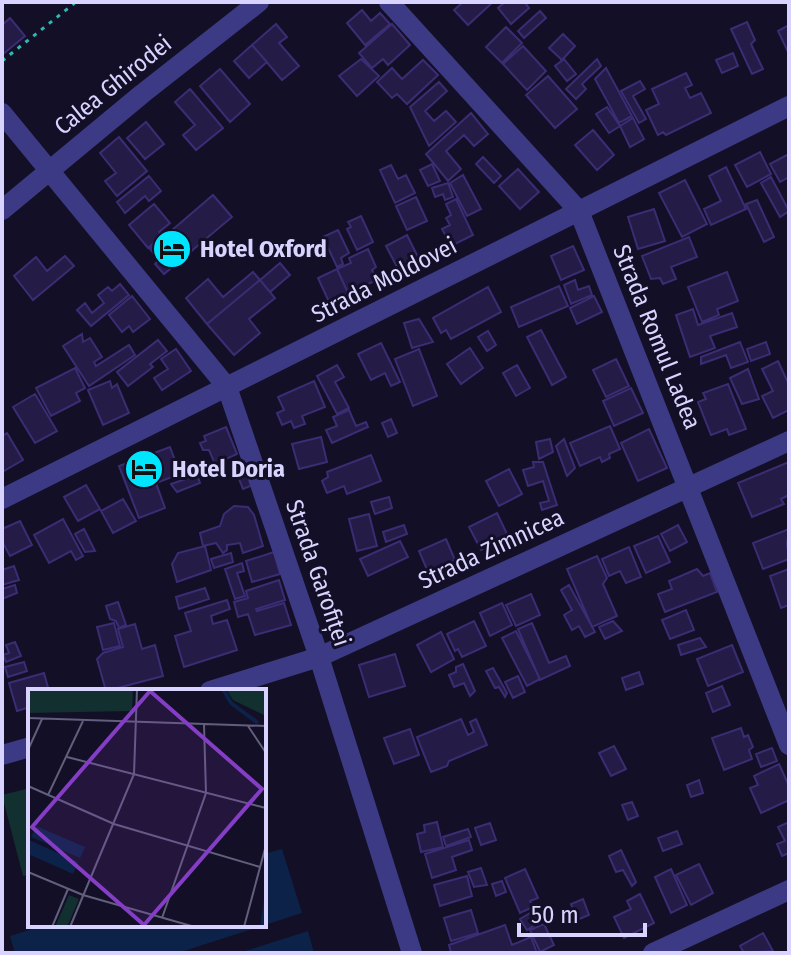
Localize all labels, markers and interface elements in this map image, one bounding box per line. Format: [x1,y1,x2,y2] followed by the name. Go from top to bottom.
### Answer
[49,29,177,141] street label: Calea Ghirodei
[151,228,193,270] hotel icon: Hotel Oxford
[307,231,461,329] street label: Strada Moldovei
[200,235,327,263] place label: Hotel Oxford
[607,241,707,433] street label: Strada Romul Ladea
[123,448,165,490] hotel icon: Hotel Doria
[172,455,285,483] place label: Hotel Doria
[279,496,356,650] street label: Strada Garofiței
[414,503,568,595] street label: Strada Zimnicea
[28,689,266,927] inset map
[519,887,645,937] scale bar
[531,901,579,929] text: 50 m

